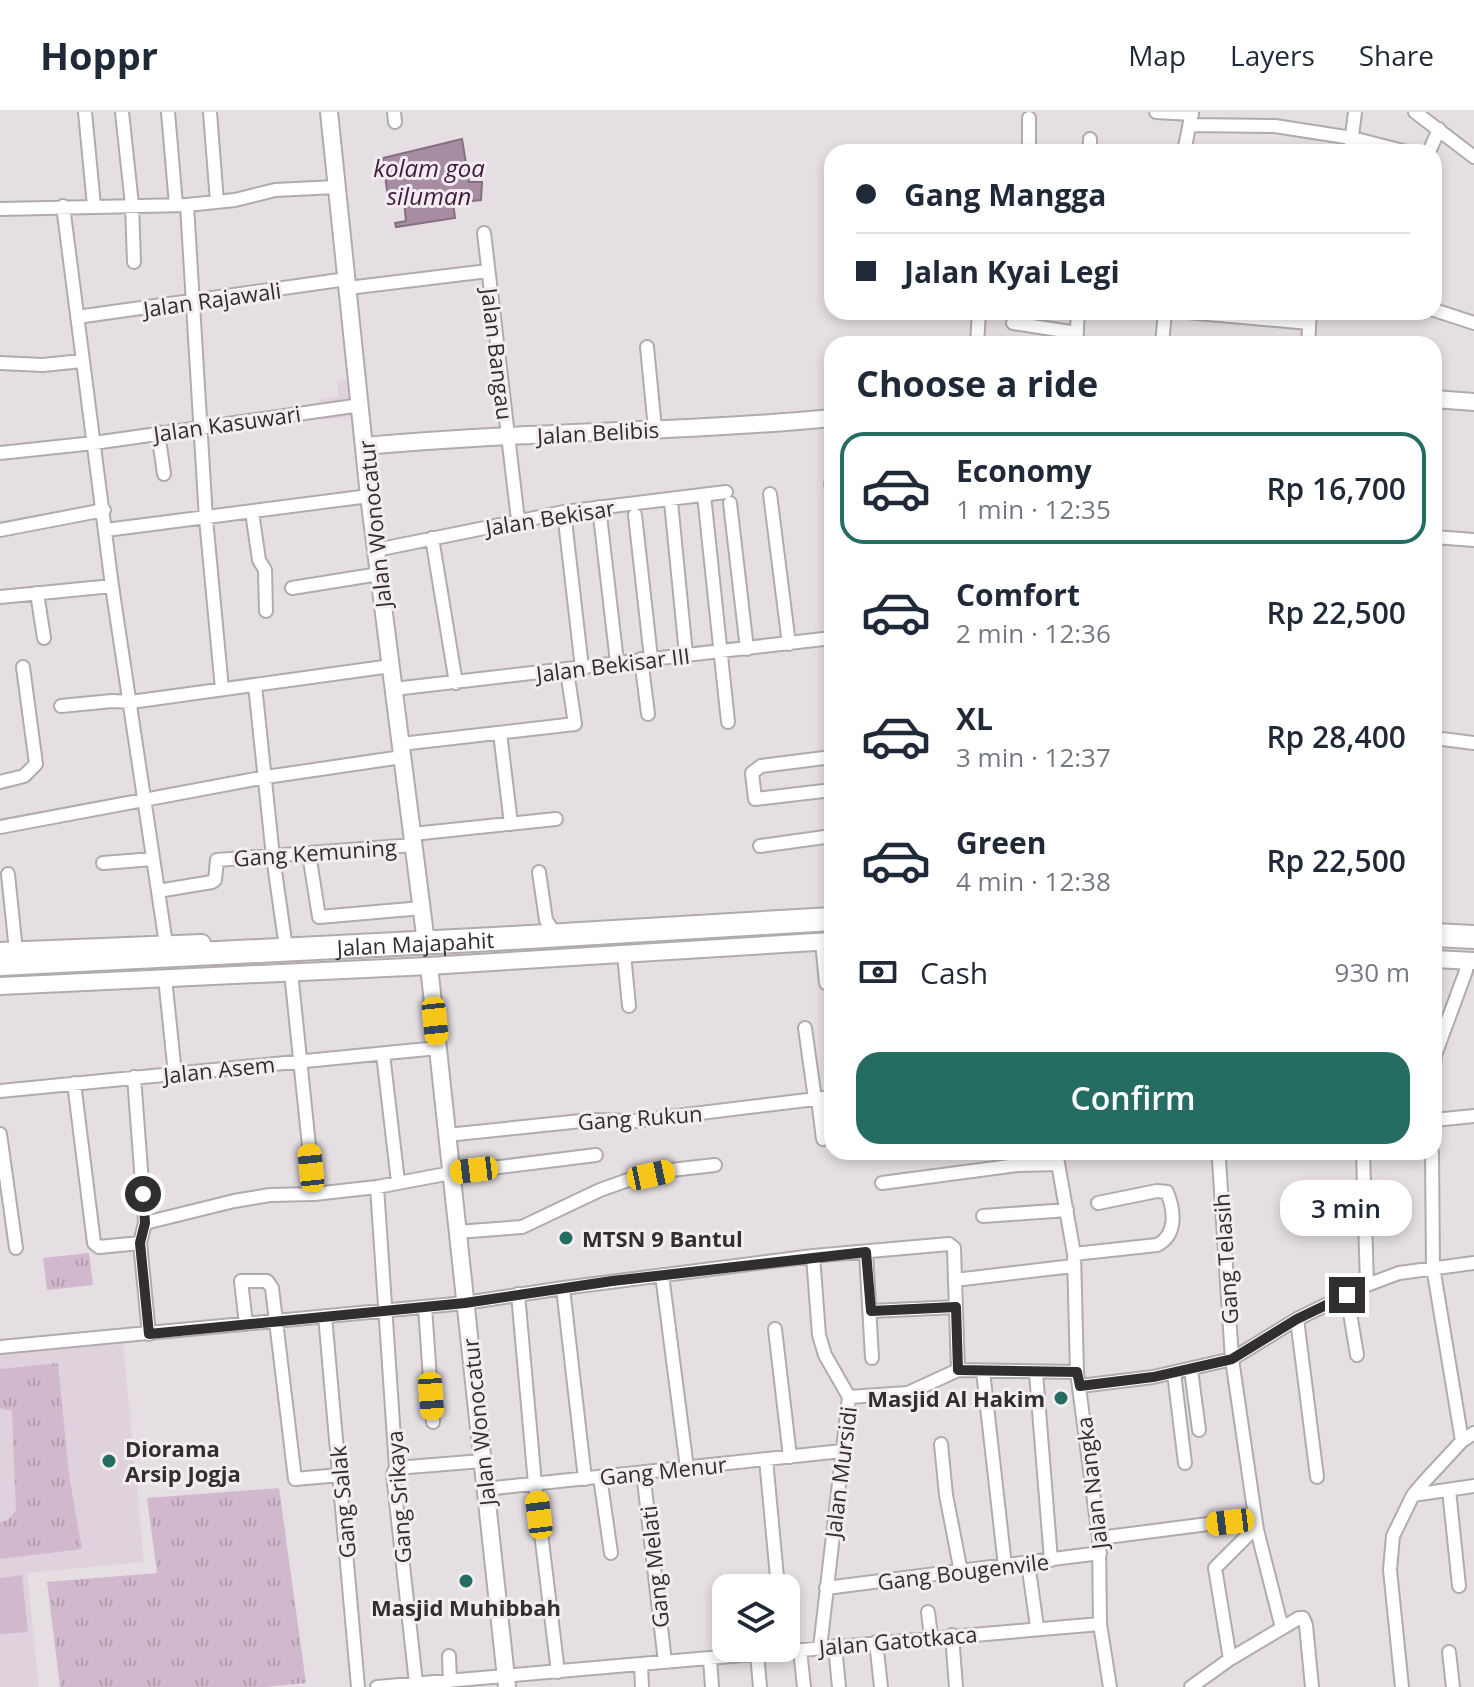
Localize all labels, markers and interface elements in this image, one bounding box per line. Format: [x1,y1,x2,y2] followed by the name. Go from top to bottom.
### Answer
[40,29,158,81] text: Hoppr
[1128,36,1186,74] text: Map
[1230,36,1315,74] text: Layers
[1359,36,1434,74] text: Share
[373,151,485,212] water label: kolam goa siluman
[904,174,1106,215] text: Gang Mangga
[904,251,1120,292] text: Jalan Kyai Legi
[139,274,283,324] street label: Jalan Rajawali
[475,284,521,422] street label: Jalan Bangau
[856,359,1098,408] text: Choose a ride
[149,398,303,448] street label: Jalan Kasuwari
[534,414,660,450] street label: Jalan Belibis
[350,439,398,611] street label: Jalan Wonocatur
[956,450,1092,491] text: Economy
[860,452,932,524] icon: car
[1266,468,1406,509] text: Rp 16,700
[956,491,1111,527] text: 1 min · 12:35
[481,492,617,542] street label: Jalan Bekisar
[956,574,1080,615] text: Comfort
[860,576,932,648] icon: car
[1266,592,1406,633] text: Rp 22,500
[956,615,1111,651] text: 2 min · 12:36
[532,640,692,689] street label: Jalan Bekisar III
[956,698,993,739] text: XL
[860,700,932,772] icon: car
[1266,716,1406,757] text: Rp 28,400
[956,739,1111,775] text: 3 min · 12:37
[956,822,1047,863] text: Green
[860,824,932,896] icon: car
[232,831,398,873] street label: Gang Kemuning
[1266,840,1406,881] text: Rp 22,500
[956,863,1111,899] text: 4 min · 12:38
[334,924,495,962] street label: Jalan Majapahit
[856,950,900,994] icon: cash
[920,952,988,993] text: Cash
[1335,954,1410,990] text: 930 m
[421,996,449,1046] car
[160,1048,276,1090] street label: Jalan Asem
[856,1052,1410,1144] button: Confirm
[577,1098,703,1136] street label: Gang Rukun
[297,1143,325,1193] car
[449,1155,499,1185] car
[625,1158,677,1192] car
[125,1176,161,1212] route start
[1281,1179,1413,1235] callout: 3 min
[1311,1190,1381,1226] text: 3 min
[1205,1193,1245,1325] street label: Gang Telasih
[582,1223,743,1253] place label: MTSN 9 Bantul
[557,1229,575,1247] marker: MTSN 9 Bantul
[1329,1277,1365,1313] route end
[454,1337,502,1509] street label: Jalan Wonocatur
[417,1371,445,1421] car
[867,1383,1045,1413] place label: Masjid Al Hakim
[1052,1389,1070,1407] marker: Masjid Al Hakim
[817,1404,863,1542] street label: Jalan Mursidi
[1068,1415,1114,1553] street label: Jalan Nangka
[378,1430,418,1564] street label: Gang Srikaya
[125,1433,241,1488] place label: Diorama Arsip Jogja
[322,1444,362,1560] street label: Gang Salak
[598,1448,728,1492] street label: Gang Menur
[100,1452,118,1470] marker: Diorama Arsip Jogja
[524,1490,554,1540] car
[633,1504,675,1630] street label: Gang Melati
[1205,1507,1255,1537] car
[876,1546,1050,1596] street label: Gang Bougenvile
[457,1572,475,1590] marker: Masjid Muhibbah
[712,1574,800,1662] map controls
[712,1574,800,1662] button: layers
[371,1592,561,1622] place label: Masjid Muhibbah
[816,1618,978,1662] street label: Jalan Gatotkaca

